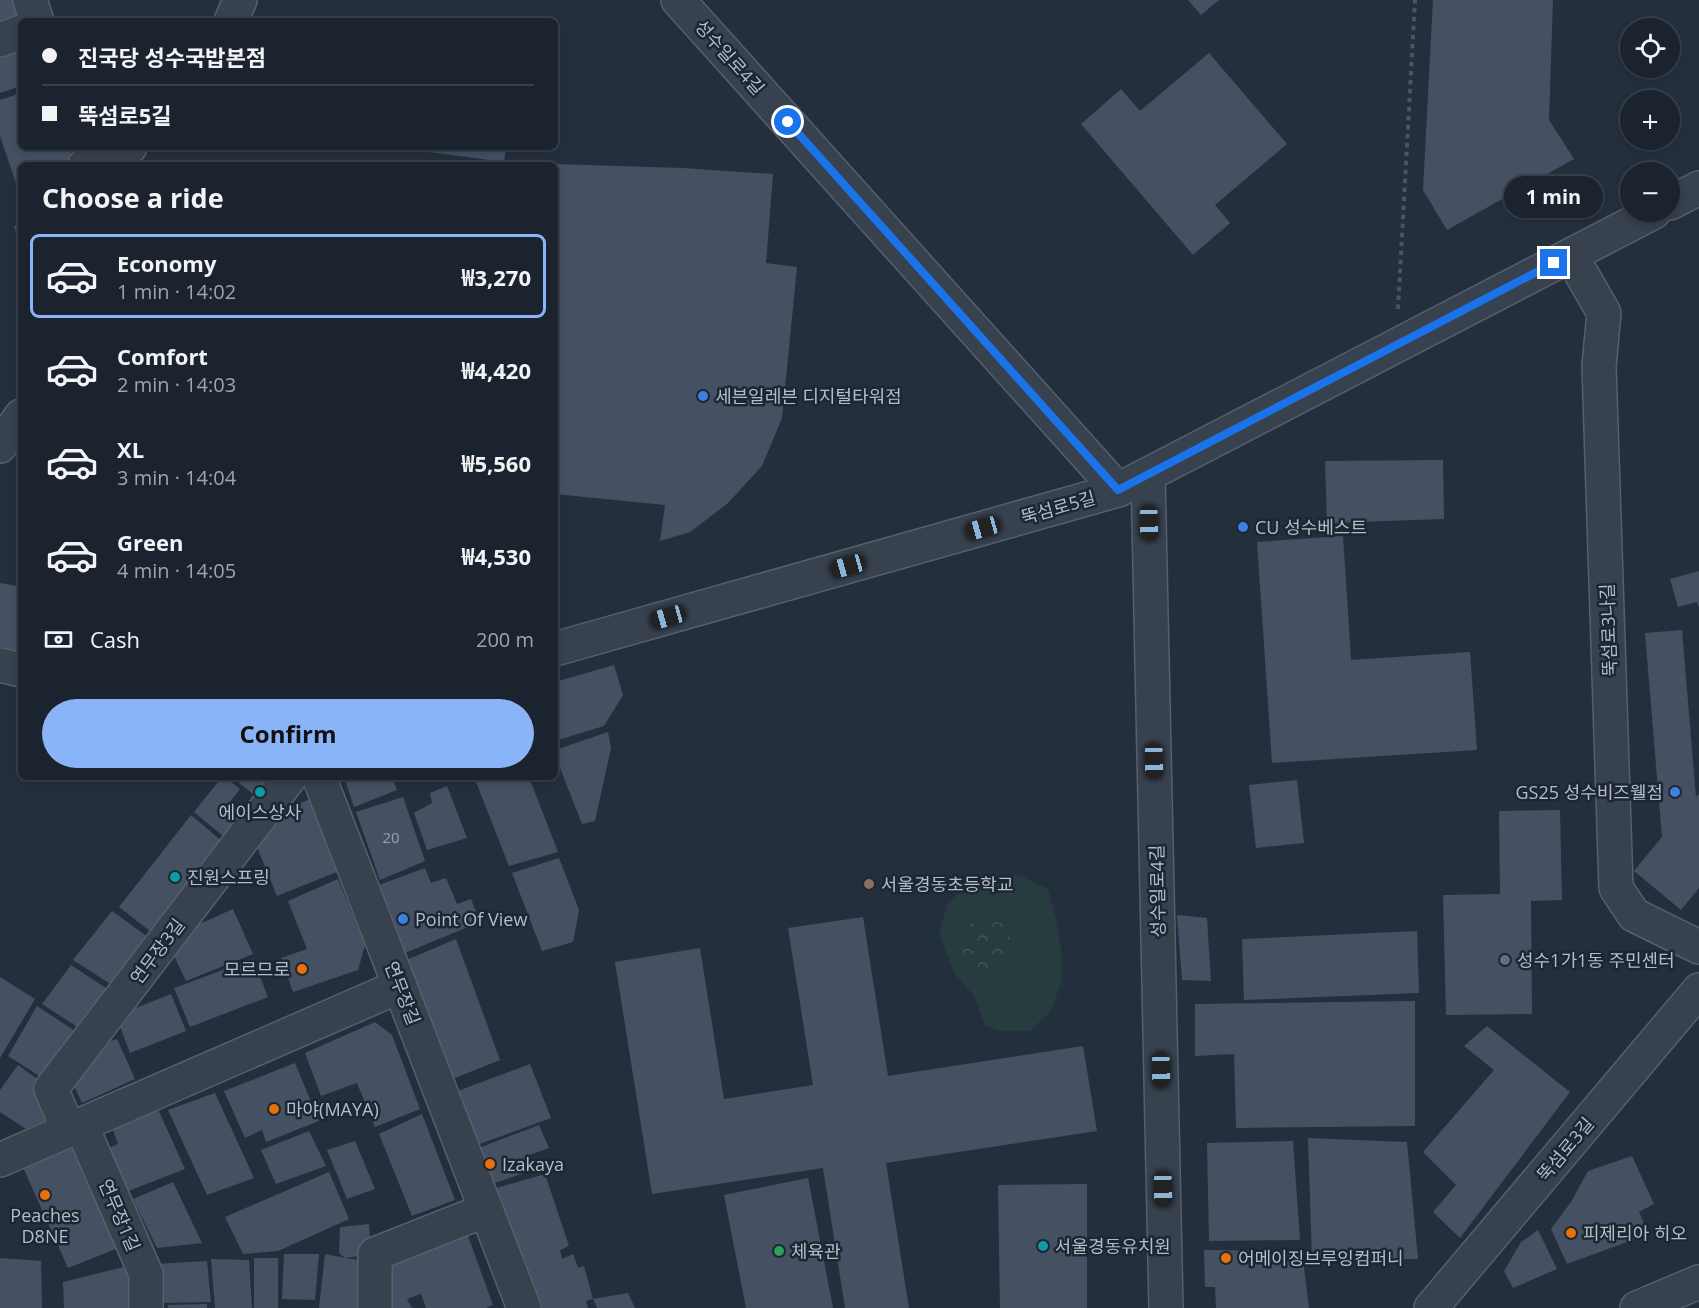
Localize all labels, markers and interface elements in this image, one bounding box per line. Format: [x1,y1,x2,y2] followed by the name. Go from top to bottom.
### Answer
[690,14,770,100] street label: 성수일로4길
[1620,18,1680,222] map controls
[1620,18,1680,78] button: locate
[78,42,266,72] text: 진국당 성수국밥본점
[1620,90,1680,150] button: +
[78,100,172,130] text: 뚝섬로5길
[774,108,801,135] route start
[1620,162,1680,222] button: −
[1504,176,1604,218] callout: 1 min
[42,179,224,216] text: Choose a ride
[1526,183,1581,210] text: 1 min
[117,248,216,278] text: Economy
[45,249,99,303] icon: car
[1540,249,1567,276] route end
[461,262,531,292] text: ₩3,270
[117,278,236,305] text: 1 min · 14:02
[117,341,208,371] text: Comfort
[45,342,99,396] icon: car
[461,355,531,385] text: ₩4,420
[117,371,236,398] text: 2 min · 14:03
[715,384,902,408] place label: 세븐일레븐 디지털타워점
[696,389,710,403] marker: 세븐일레븐 디지털타워점
[117,434,144,464] text: XL
[45,435,99,489] icon: car
[461,448,531,478] text: ₩5,560
[117,464,236,491] text: 3 min · 14:04
[1018,485,1098,529] street label: 뚝섬로5길
[1140,505,1158,541] car
[963,514,1003,542] car
[1255,515,1367,539] place label: CU 성수베스트
[1236,520,1250,534] marker: CU 성수베스트
[117,527,183,557] text: Green
[45,528,99,582] icon: car
[461,541,531,571] text: ₩4,530
[828,552,868,580] car
[117,557,236,584] text: 4 min · 14:05
[1594,583,1622,677] street label: 뚝섬로3나길
[648,603,688,631] car
[42,623,75,656] icon: cash
[90,624,140,654] text: Cash
[476,626,534,653] text: 200 m
[42,699,534,768] button: Confirm
[1145,743,1163,779] car
[1515,780,1663,804] place label: GS25 성수비즈웰점
[253,785,267,799] marker: 에이스상사
[1668,785,1682,799] marker: GS25 성수비즈웰점
[219,800,302,824] place label: 에이스상사
[382,827,400,847] house number: 20
[1144,844,1170,938] street label: 성수일로4길
[187,865,270,889] place label: 진원스프링
[168,870,182,884] marker: 진원스프링
[881,872,1013,896] place label: 서울경동초등학교
[862,877,876,891] marker: 서울경동초등학교
[415,907,527,931] place label: Point Of View
[396,912,410,926] marker: Point Of View
[124,913,190,989] street label: 연무장3길
[1517,948,1675,972] place label: 성수1가1동 주민센터
[1498,953,1512,967] marker: 성수1가1동 주민센터
[224,957,290,981] place label: 모르므로
[380,958,426,1028] street label: 연무장길
[295,962,309,976] marker: 모르므로
[1152,1052,1170,1088] car
[286,1097,379,1121] place label: 마야(MAYA)
[267,1102,281,1116] marker: 마야(MAYA)
[1531,1112,1599,1186] street label: 뚝섬로3길
[502,1152,564,1176] place label: Izakaya
[483,1157,497,1171] marker: Izakaya
[1154,1171,1172,1207] car
[94,1175,146,1255] street label: 연무장1길
[38,1188,52,1202] marker: Peaches D8NE
[10,1203,80,1248] place label: Peaches D8NE
[1583,1221,1687,1245] place label: 피제리아 히오
[1564,1226,1578,1240] marker: 피제리아 히오
[1055,1234,1171,1258] place label: 서울경동유치원
[791,1239,841,1263] place label: 체육관
[1036,1239,1050,1253] marker: 서울경동유치원
[772,1244,786,1258] marker: 체육관
[1238,1246,1404,1270] place label: 어메이징브루잉컴퍼니
[1219,1251,1233,1265] marker: 어메이징브루잉컴퍼니

